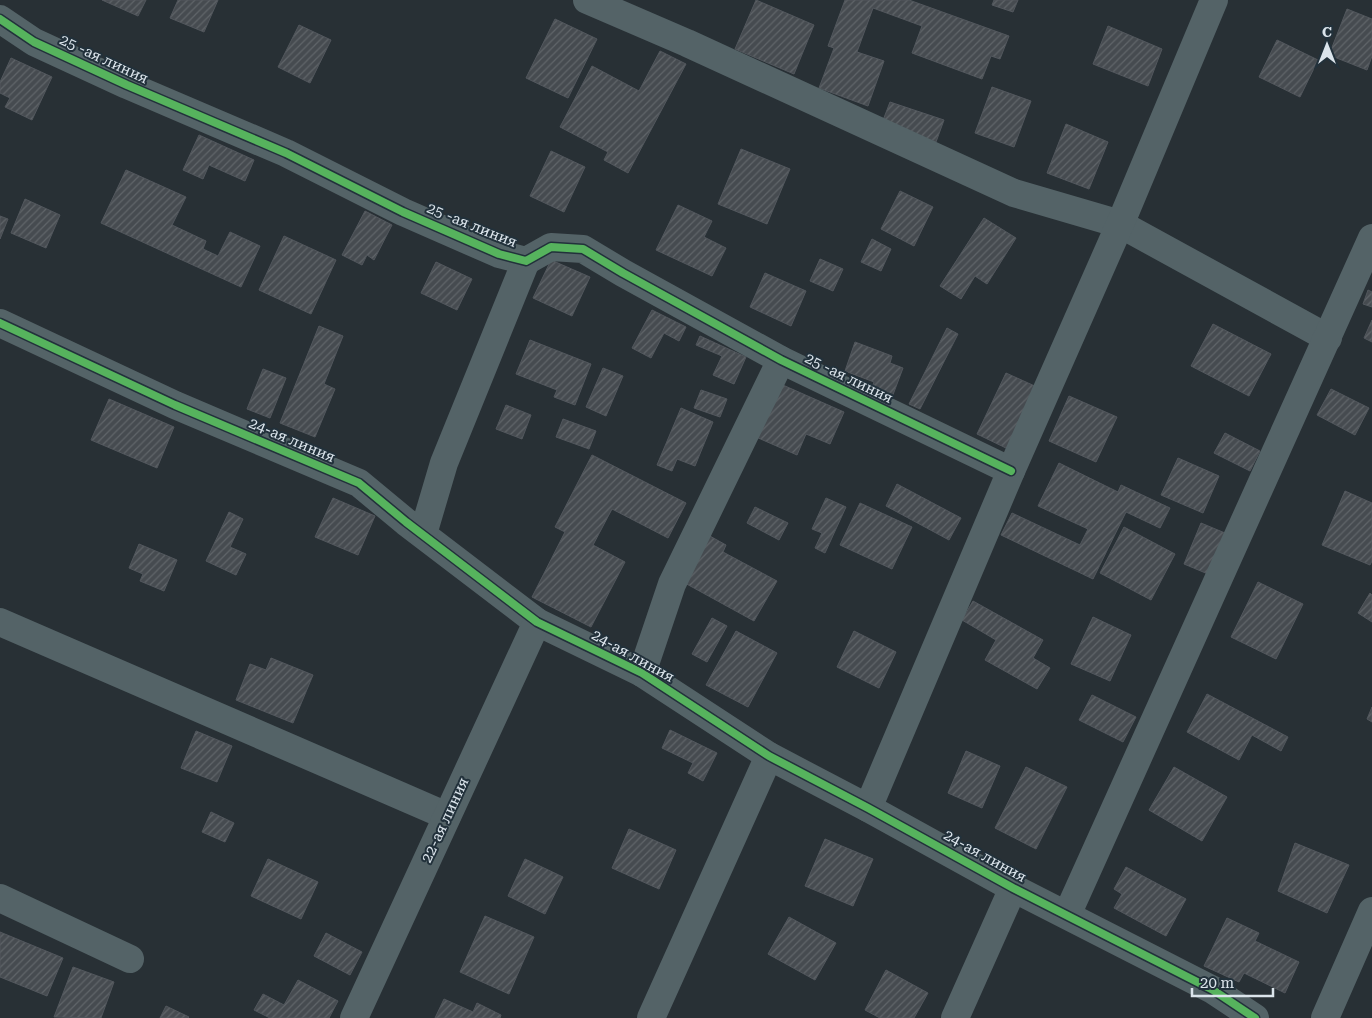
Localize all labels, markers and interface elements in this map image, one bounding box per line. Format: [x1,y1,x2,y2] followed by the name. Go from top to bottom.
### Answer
[1302,20,1352,70] north arrow
[1322,24,1332,40] text: С
[57,31,151,87] street label: 25 -ая линия
[424,199,520,251] street label: 25 -ая линия
[802,349,896,407] street label: 25 -ая линия
[246,414,338,466] street label: 24-ая линия
[588,626,678,686] street label: 24-ая линия
[417,775,473,865] street label: 22-ая линия
[940,826,1030,886] street label: 24-ая линия
[1192,966,1273,998] scale bar
[1200,974,1235,992] text: 20 m

